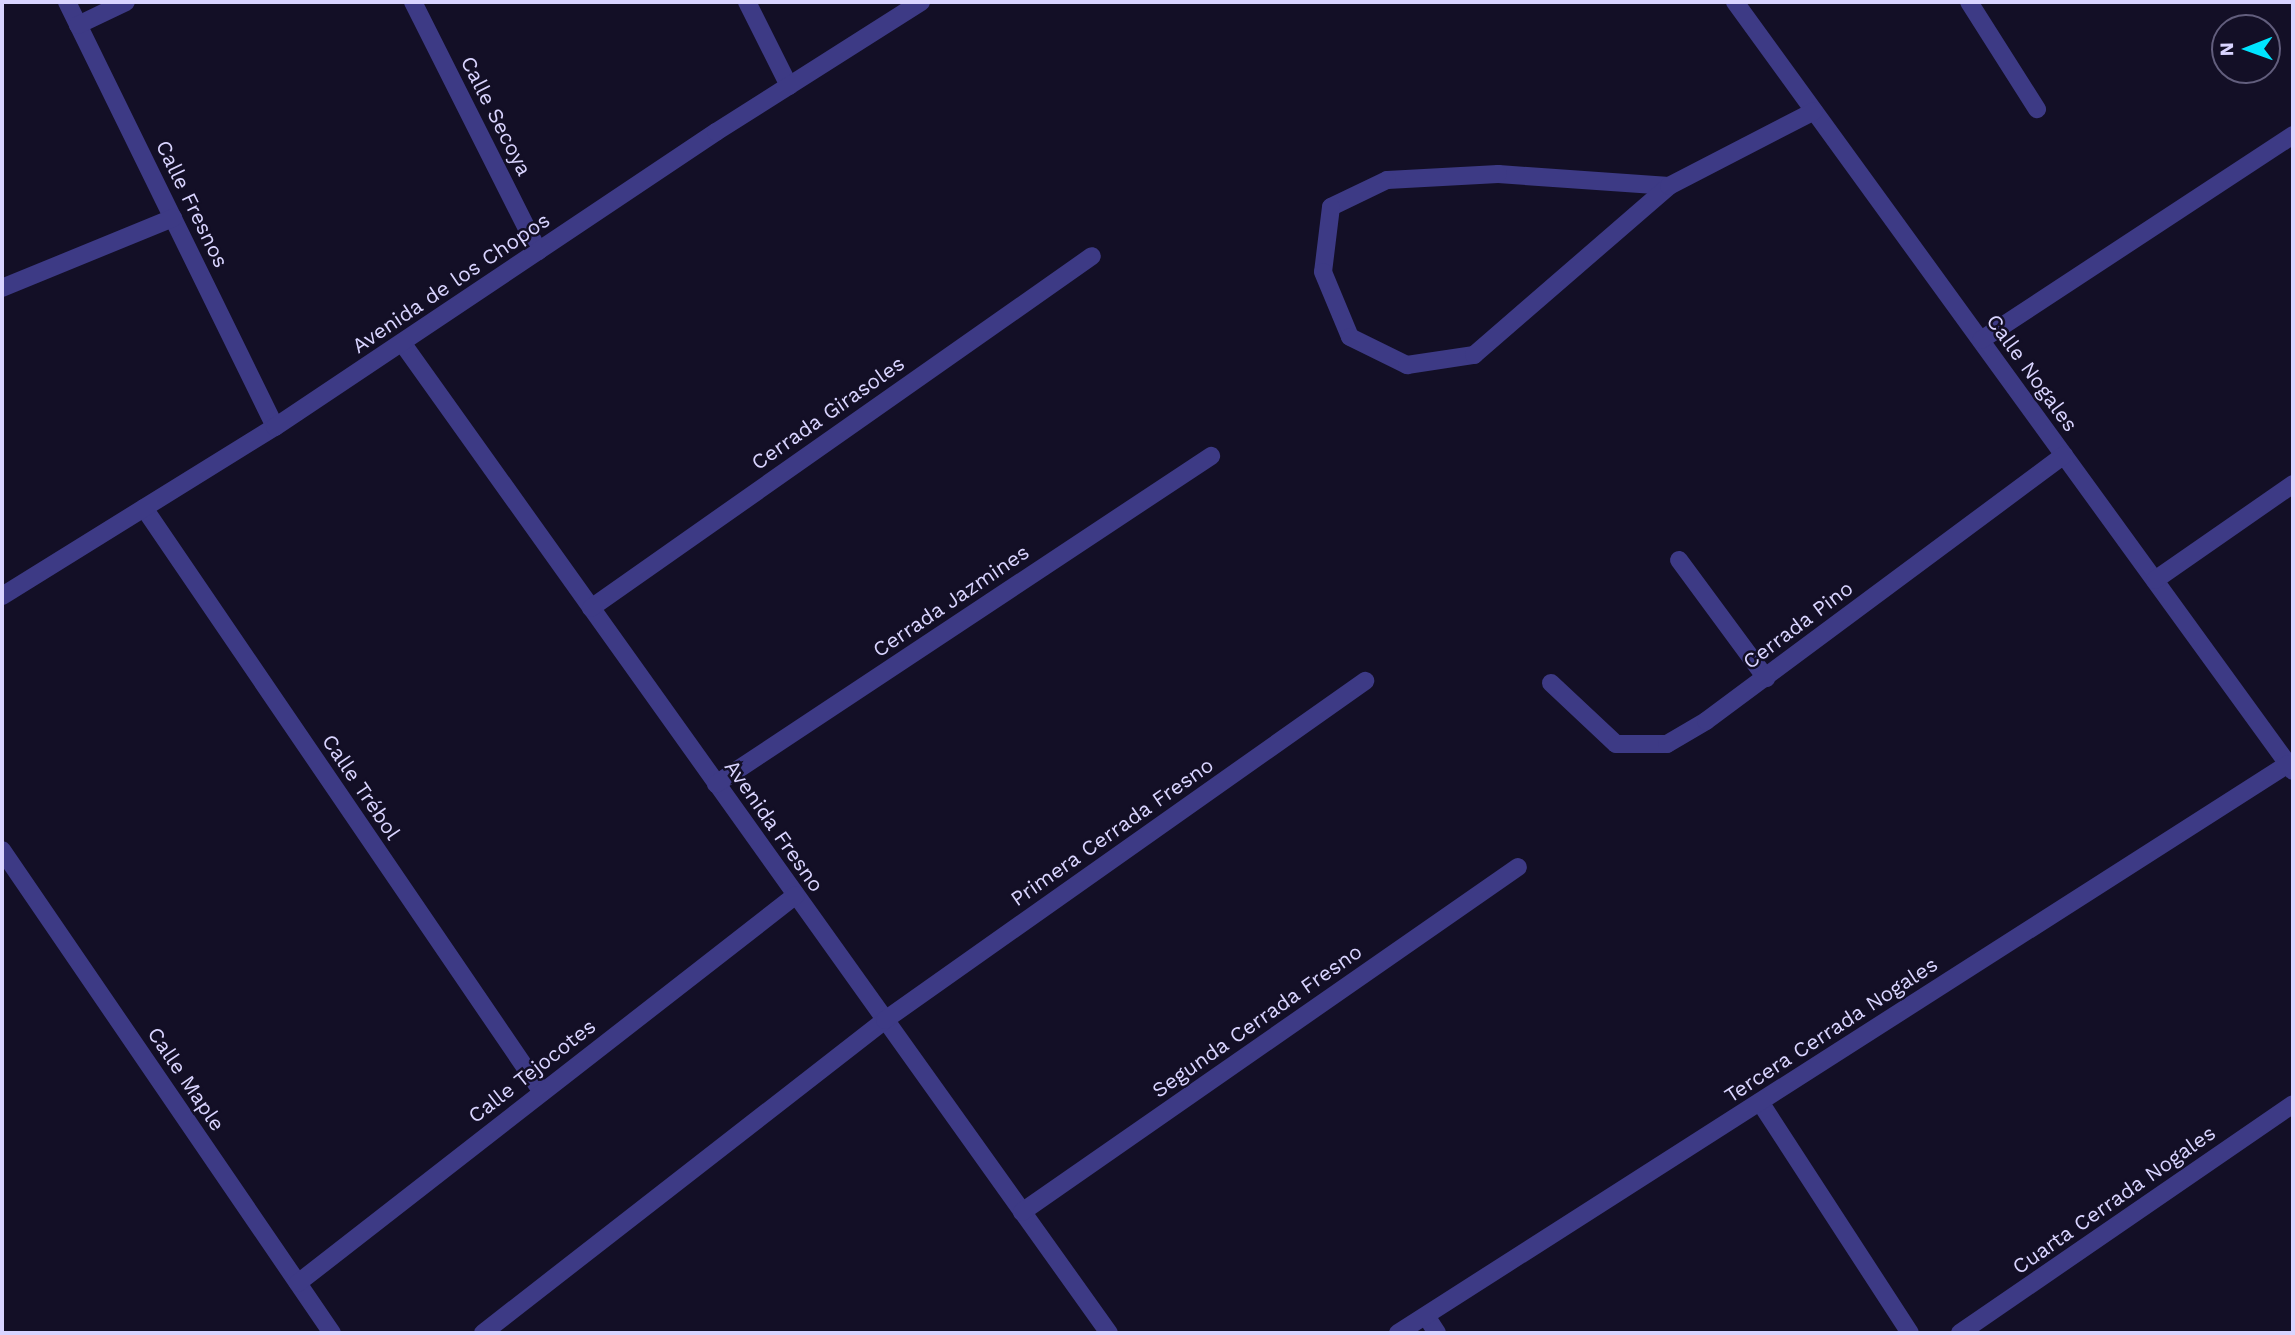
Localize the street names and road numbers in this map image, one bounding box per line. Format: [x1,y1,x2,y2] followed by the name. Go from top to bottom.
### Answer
[455,52,537,180] street label: Calle Secoya
[150,136,234,272] street label: Calle Fresnos
[347,207,555,359] street label: Avenida de los Chopos
[1981,309,2083,437] street label: Calle Nogales
[746,351,910,475] street label: Cerrada Girasoles
[868,539,1034,663] street label: Cerrada Jazmines
[1738,575,1858,675] street label: Cerrada Pino
[316,729,406,845] street label: Calle Trébol
[1005,752,1219,912] street label: Primera Cerrada Fresno
[719,755,829,897] street label: Avenida Fresno
[1147,939,1367,1103] street label: Segunda Cerrada Fresno
[1719,951,1943,1109] street label: Tercera Cerrada Nogales
[463,1013,601,1129] street label: Calle Tejocotes
[142,1022,230,1136] street label: Calle Maple
[2007,1120,2221,1280] street label: Cuarta Cerrada Nogales

